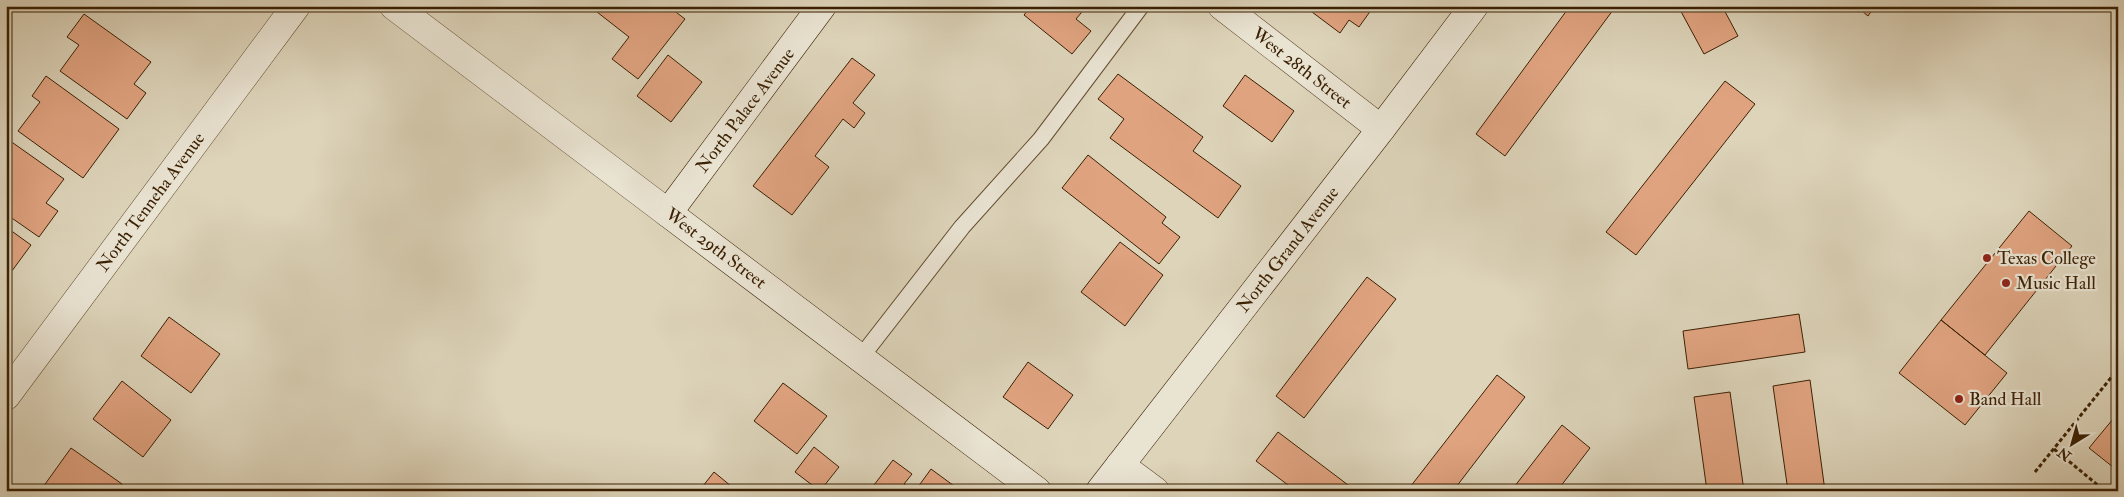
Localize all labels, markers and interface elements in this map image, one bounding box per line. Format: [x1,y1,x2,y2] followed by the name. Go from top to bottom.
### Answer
[1246,22,1356,114] street label: West 28th Street
[691,43,800,177] street label: North Palace Avenue
[92,128,210,276] street label: North Tenneha Avenue
[1232,182,1344,317] street label: North Grand Avenue
[660,202,771,294] street label: West 29th Street
[1997,247,2096,270] place label: Texas College
[1981,252,1993,264] marker: Texas College
[2016,272,2096,295] place label: Music Hall
[2000,277,2012,289] marker: Music Hall
[1969,388,2042,411] place label: Band Hall
[1953,393,1965,405] marker: Band Hall
[2046,420,2096,470] north arrow
[2054,443,2075,465] text: N

